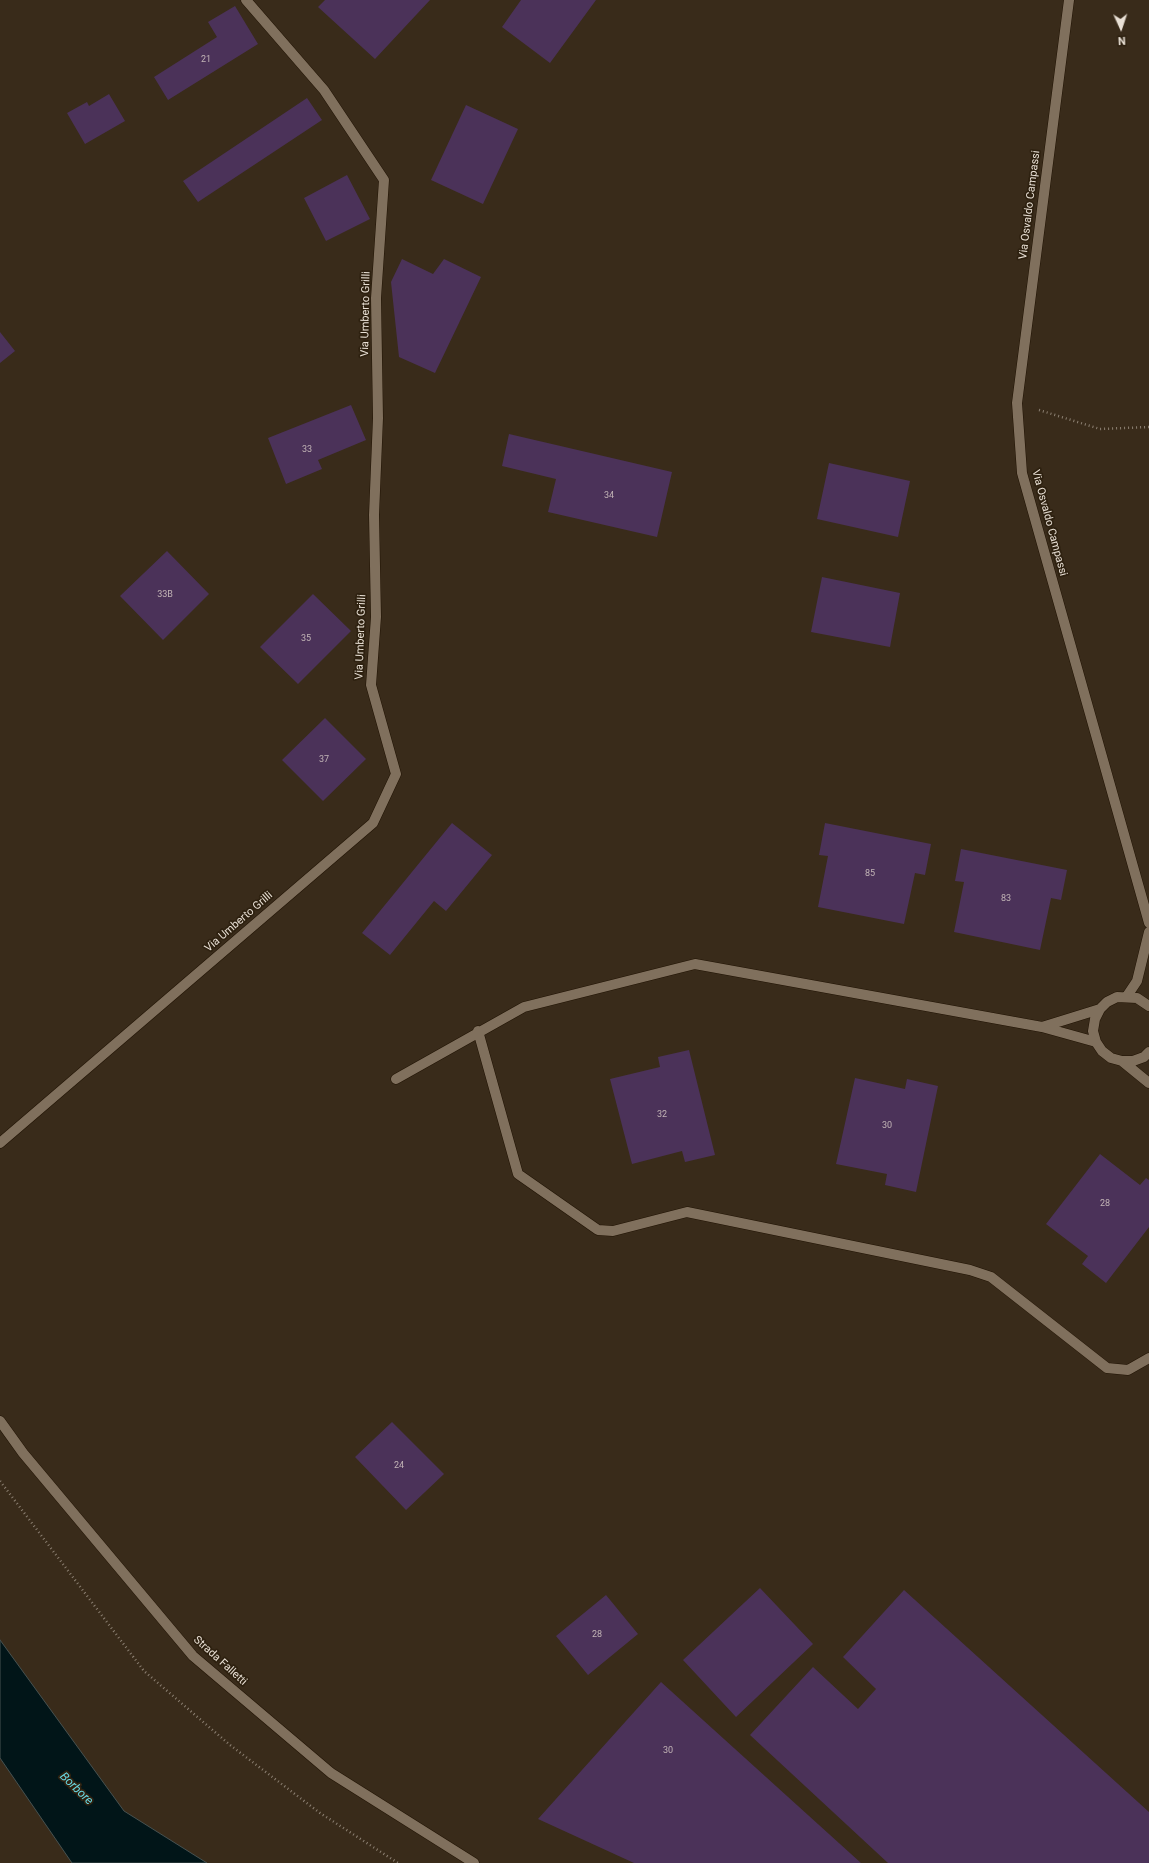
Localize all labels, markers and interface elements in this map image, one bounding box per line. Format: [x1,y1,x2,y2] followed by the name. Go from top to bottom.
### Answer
[1101,8,1141,48] north arrow
[1117,34,1126,47] text: N
[201,55,211,65] house number: 21
[1017,150,1043,260] street label: Via Osvaldo Campassi
[359,271,373,357] street label: Via Umberto Grilli
[302,445,312,455] house number: 33
[1028,468,1070,578] street label: Via Osvaldo Campassi
[604,491,614,501] house number: 34
[157,590,173,600] house number: 33B
[353,594,369,680] street label: Via Umberto Grilli
[301,634,311,644] house number: 35
[319,755,329,765] house number: 37
[865,869,875,879] house number: 85
[202,889,276,955] street label: Via Umberto Grilli
[1001,894,1011,904] house number: 83
[657,1110,667,1120] house number: 32
[882,1121,892,1131] house number: 30
[1100,1199,1110,1209] house number: 28
[394,1461,404,1471] house number: 24
[592,1630,602,1640] house number: 28
[191,1634,249,1688] street label: Strada Falletti
[663,1746,673,1756] house number: 30
[56,1770,96,1808] water label: Borbore

